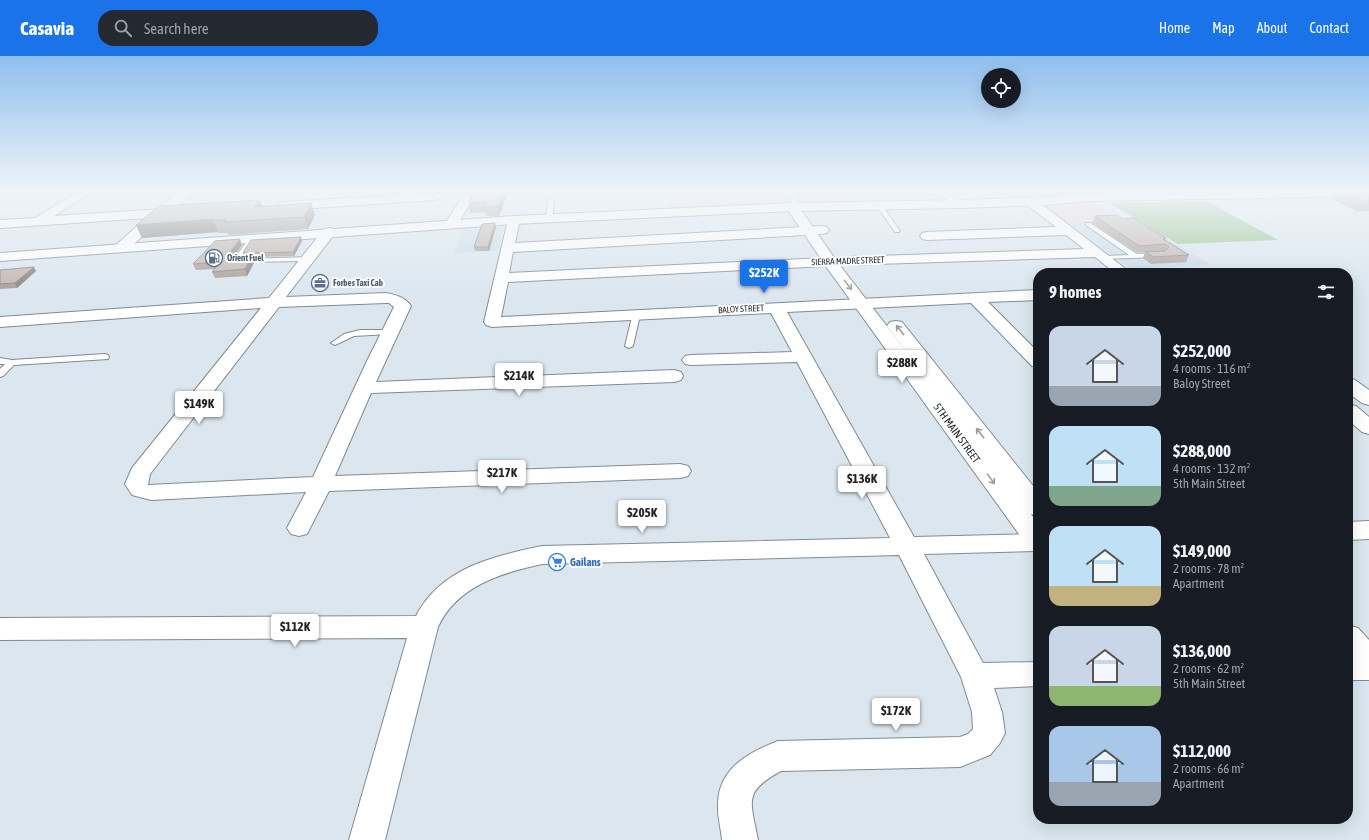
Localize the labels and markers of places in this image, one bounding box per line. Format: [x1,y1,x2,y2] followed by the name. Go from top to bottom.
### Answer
[204,248,224,268] fuel station icon: Orient Fuel
[227,253,264,263] place label: Orient Fuel
[736,260,792,294] pin: $252K
[310,273,330,293] office icon: Forbes Taxi Cab
[333,278,383,288] place label: Forbes Taxi Cab
[874,350,930,384] pin: $288K
[491,363,547,397] pin: $214K
[171,391,227,425] pin: $149K
[474,460,530,494] pin: $217K
[834,466,890,500] pin: $136K
[614,500,670,534] pin: $205K
[547,552,567,572] supermarket icon: Gailans
[570,556,601,568] place label: Gailans
[267,614,323,648] pin: $112K
[868,698,924,732] pin: $172K

